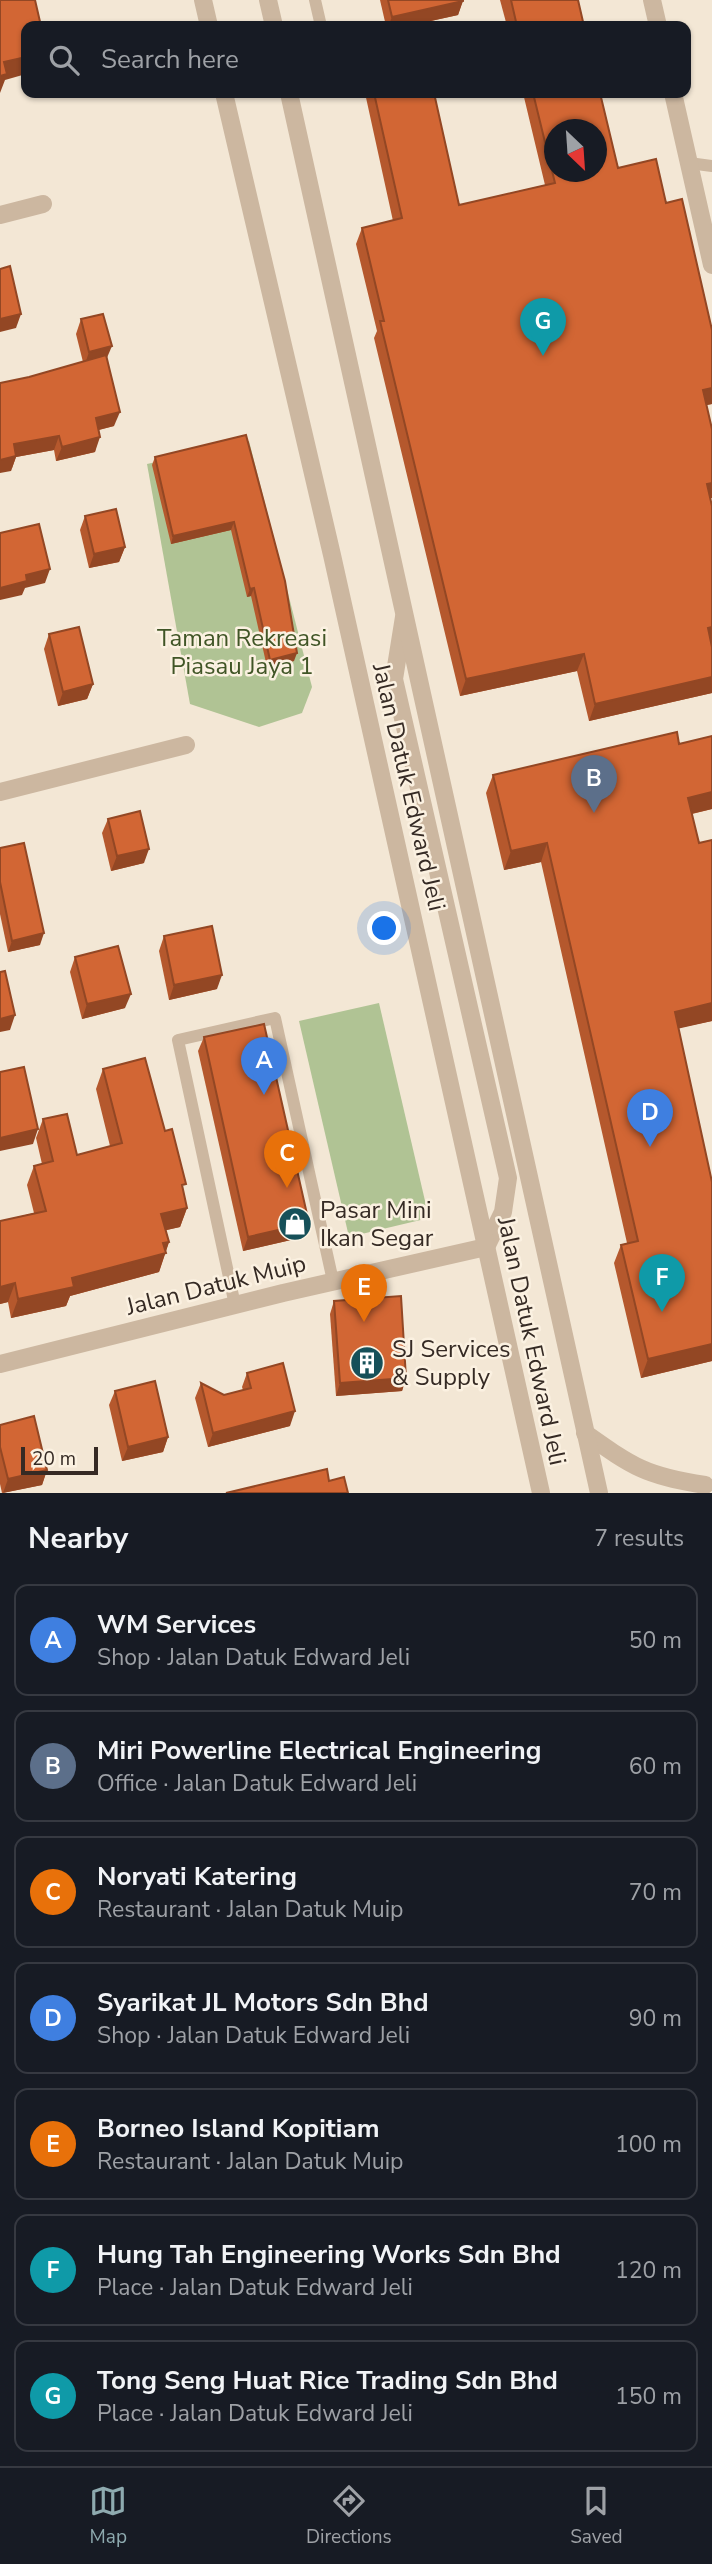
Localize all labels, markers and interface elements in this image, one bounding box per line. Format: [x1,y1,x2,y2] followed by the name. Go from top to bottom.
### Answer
[21,21,691,98] search box
[45,41,83,79] icon: search
[101,42,239,77] text: Search here
[544,119,607,182] north arrow
[520,298,566,356] pin: G
[157,622,327,682] park label: Taman Rekreasi Piasau Jaya 1
[365,659,453,914] street label: Jalan Datuk Edward Jeli
[571,755,617,813] pin: B
[367,911,401,945] your location
[241,1037,287,1095] pin: A
[627,1089,673,1147] pin: D
[264,1130,310,1188] pin: C
[320,1194,434,1254] place label: Pasar Mini Ikan Segar
[276,1205,314,1243] shop icon: Pasar Mini Ikan Segar
[490,1213,574,1468] street label: Jalan Datuk Edward Jeli
[122,1247,309,1323] street label: Jalan Datuk Muip
[639,1254,685,1312] pin: F
[341,1264,387,1322] pin: E
[392,1333,510,1393] place label: SJ Services & Supply
[348,1344,386,1382] building icon: SJ Services & Supply
[21,1444,98,1476] scale bar
[32,1446,76,1472] text: 20 m
[28,1518,128,1559] text: Nearby
[594,1523,684,1554] text: 7 results
[97,1607,256,1642] text: WM Services
[44,1625,62,1656] text: A
[629,1625,682,1656] text: 50 m
[97,1642,410,1673] text: Shop · Jalan Datuk Edward Jeli
[97,1733,541,1768] text: Miri Powerline Electrical Engineering
[45,1751,61,1782] text: B
[629,1751,682,1782] text: 60 m
[97,1768,417,1799] text: Office · Jalan Datuk Edward Jeli
[97,1859,297,1894] text: Noryati Katering
[45,1877,61,1908] text: C
[629,1877,682,1908] text: 70 m
[97,1894,404,1925] text: Restaurant · Jalan Datuk Muip
[97,1985,429,2020] text: Syarikat JL Motors Sdn Bhd
[44,2003,62,2034] text: D
[629,2003,682,2034] text: 90 m
[97,2020,410,2051] text: Shop · Jalan Datuk Edward Jeli
[97,2111,379,2146] text: Borneo Island Kopitiam
[46,2129,60,2160] text: E
[615,2129,682,2160] text: 100 m
[97,2146,404,2177] text: Restaurant · Jalan Datuk Muip
[97,2237,561,2272] text: Hung Tah Engineering Works Sdn Bhd
[47,2255,59,2286] text: F
[615,2255,682,2286] text: 120 m
[97,2272,413,2303] text: Place · Jalan Datuk Edward Jeli
[97,2363,558,2398] text: Tong Seng Huat Rice Trading Sdn Bhd
[45,2381,61,2412] text: G
[615,2381,682,2412] text: 150 m
[97,2398,413,2429] text: Place · Jalan Datuk Edward Jeli
[89,2482,127,2550] tab: Map
[306,2482,392,2550] tab: Directions
[570,2482,623,2550] tab: Saved

